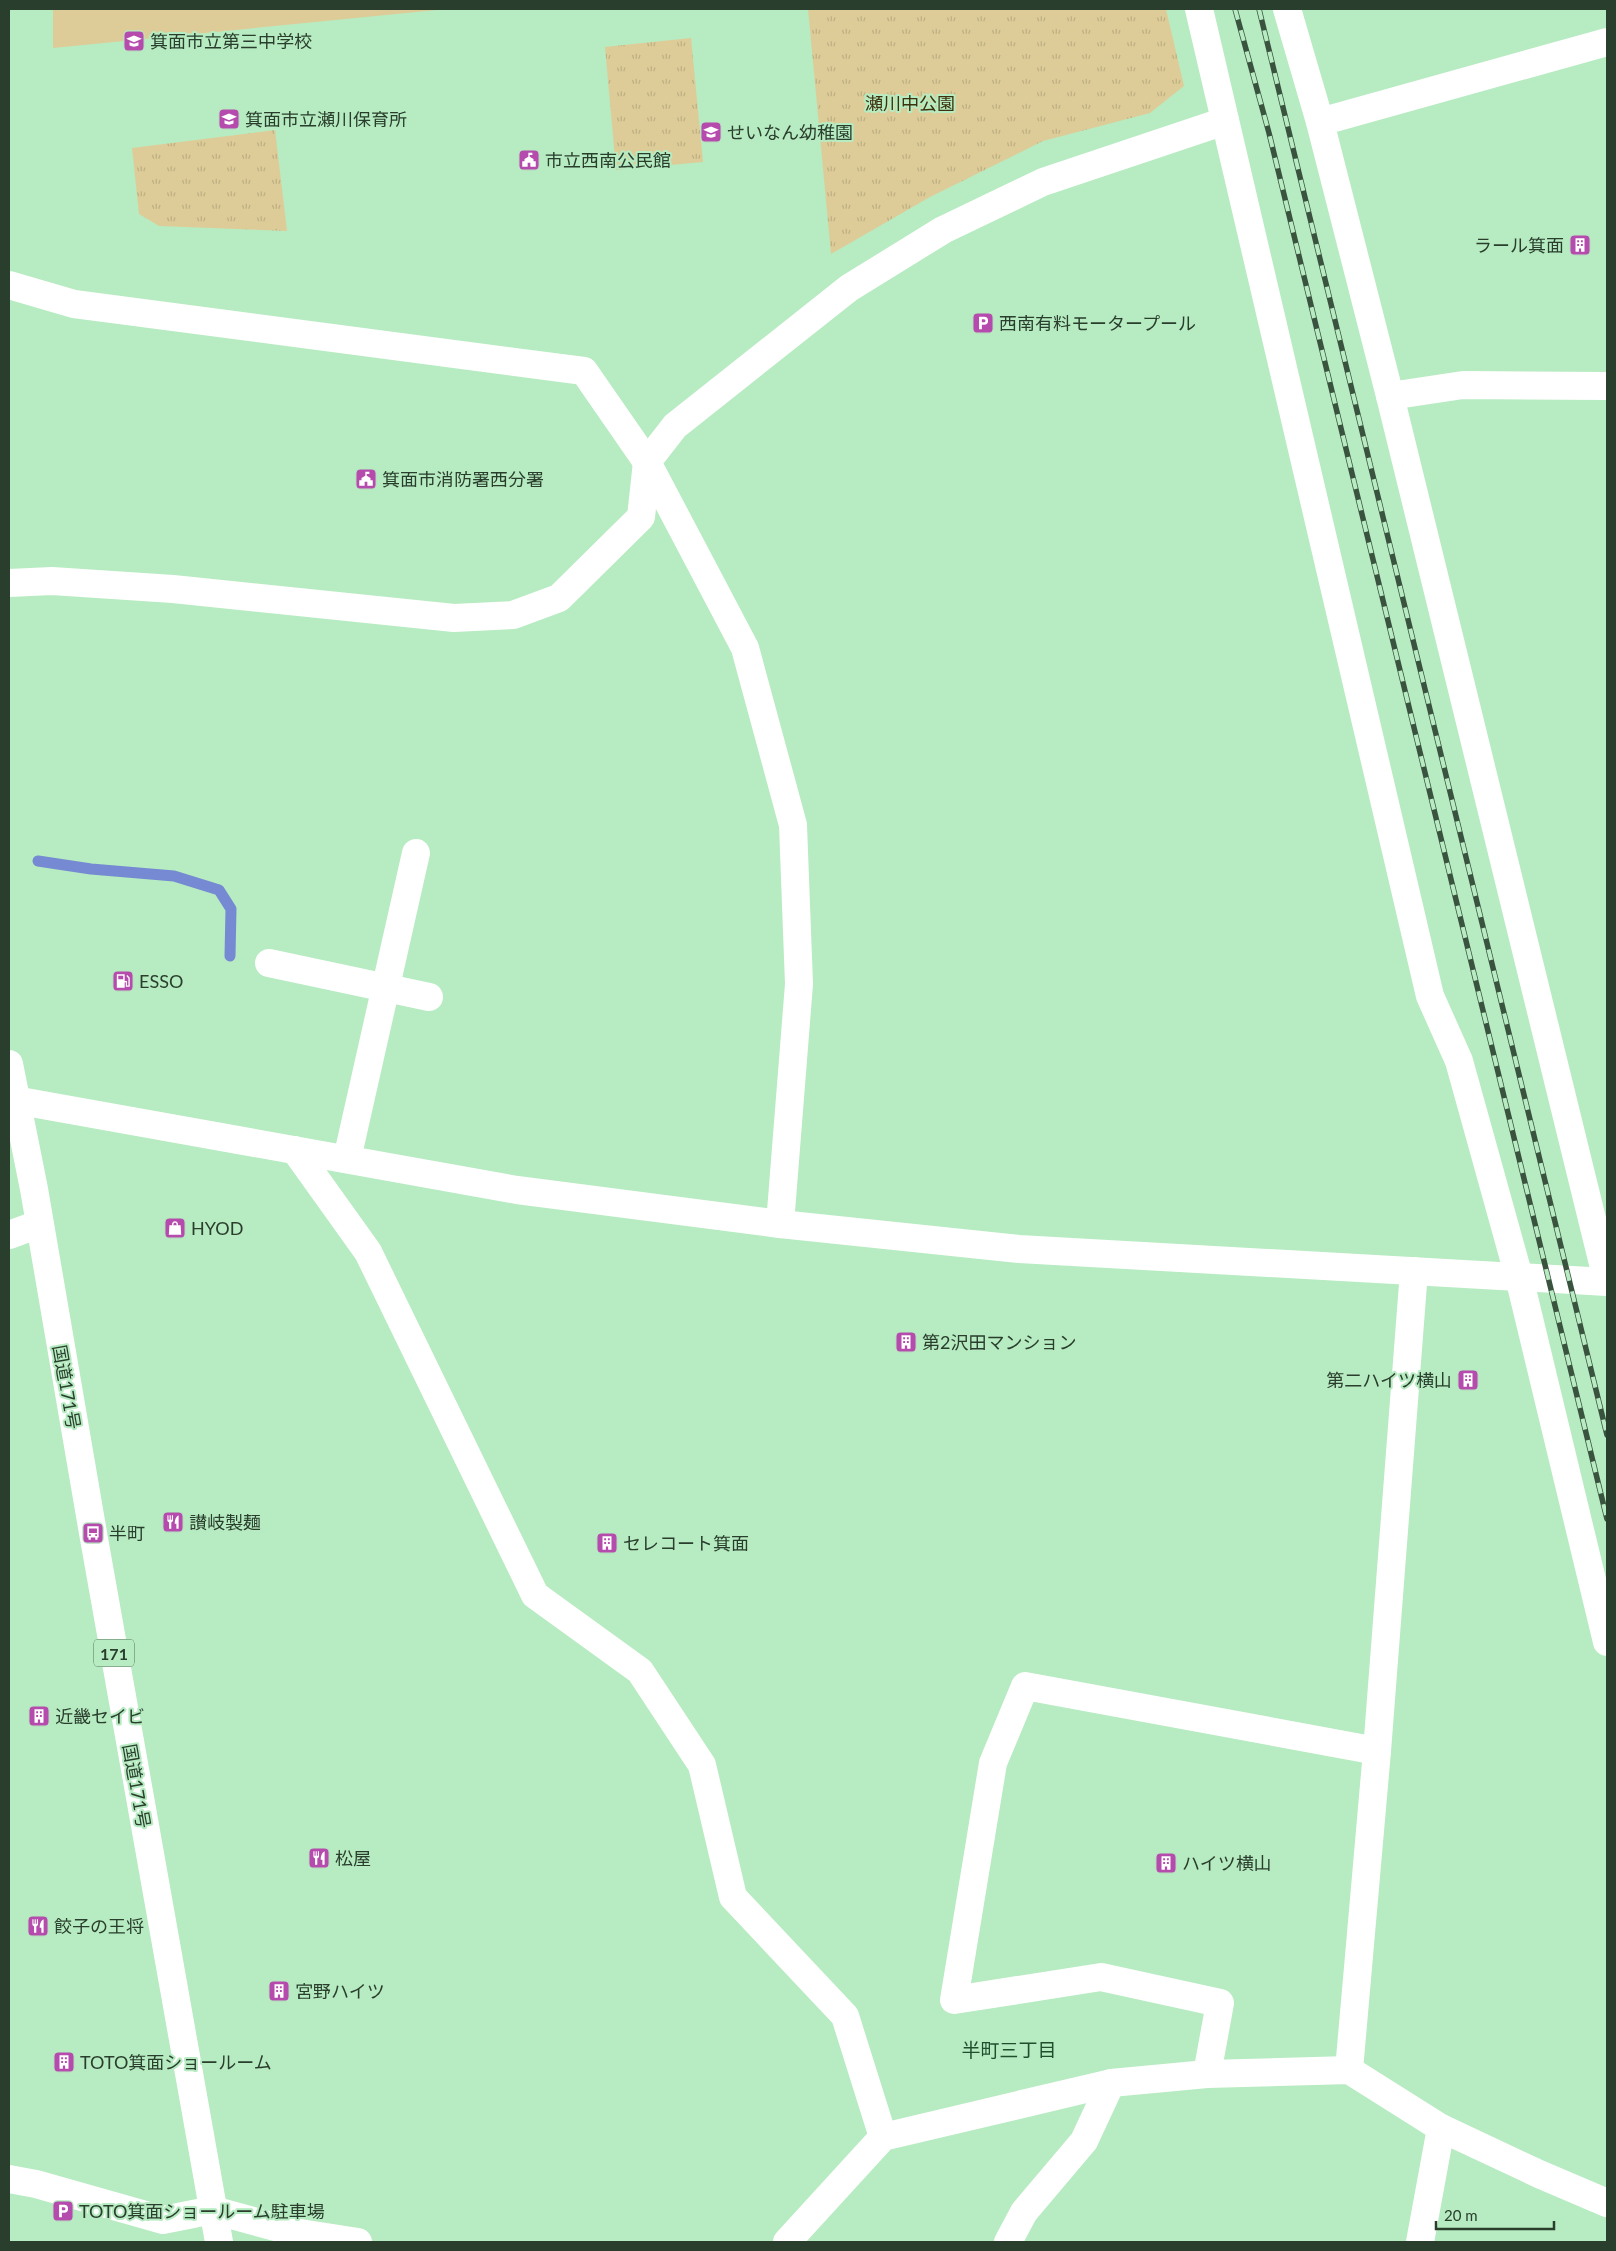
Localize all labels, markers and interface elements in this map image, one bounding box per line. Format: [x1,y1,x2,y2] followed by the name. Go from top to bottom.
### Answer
[122,29,146,53] school or university icon: 箕面市立第三中学校
[150,30,312,52] place label: 箕面市立第三中学校
[865,92,955,114] park label: 瀬川中公園
[217,107,241,131] school or university icon: 箕面市立瀬川保育所
[245,108,407,130] place label: 箕面市立瀬川保育所
[699,120,723,144] school or university icon: せいなん幼稚園
[727,121,853,143] place label: せいなん幼稚園
[517,148,541,172] public building icon: 市立西南公民館
[545,149,671,171] place label: 市立西南公民館
[1568,233,1592,257] building icon: ラール箕面
[1474,234,1564,256] place label: ラール箕面
[971,311,995,335] parking icon: 西南有料モータープール
[999,312,1196,334] place label: 西南有料モータープール
[354,467,378,491] public building icon: 箕面市消防署西分署
[382,468,544,490] place label: 箕面市消防署西分署
[111,969,135,993] fuel station icon: ESSO
[139,970,183,992] place label: ESSO
[163,1216,187,1240] shop icon: HYOD
[191,1217,243,1239] place label: HYOD
[894,1330,918,1354] building icon: 第2沢田マンション
[922,1331,1076,1353] place label: 第2沢田マンション
[49,1343,85,1431] street label: 国道171号
[1456,1368,1480,1392] building icon: 第二ハイツ横山
[1326,1369,1452,1391] place label: 第二ハイツ横山
[161,1510,185,1534] restaurant icon: 讃岐製麺
[189,1511,261,1533] place label: 讃岐製麺
[81,1521,105,1545] bus stop icon: 半町
[109,1522,145,1544] place label: 半町
[595,1531,619,1555] building icon: セレコート箕面
[623,1532,749,1554] place label: セレコート箕面
[94,1640,134,1666] road number: 171
[27,1704,51,1728] building icon: 近畿セイビ
[55,1705,145,1727] place label: 近畿セイビ
[119,1742,155,1830] street label: 国道171号
[307,1846,331,1870] restaurant icon: 松屋
[335,1847,371,1869] place label: 松屋
[1154,1851,1178,1875] building icon: ハイツ横山
[1182,1852,1272,1874] place label: ハイツ横山
[26,1914,50,1938] restaurant icon: 餃子の王将
[54,1915,144,1937] place label: 餃子の王将
[267,1979,291,2003] building icon: 宮野ハイツ
[295,1980,385,2002] place label: 宮野ハイツ
[961,2038,1057,2061] district label: 半町三丁目
[52,2050,76,2074] building icon: TOTO箕面ショールーム
[80,2051,272,2073] place label: TOTO箕面ショールーム
[1436,2198,1554,2230] scale bar
[51,2199,75,2223] parking icon: TOTO箕面ショールーム駐車場
[79,2200,325,2222] place label: TOTO箕面ショールーム駐車場
[1444,2206,1478,2224] text: 20 m

